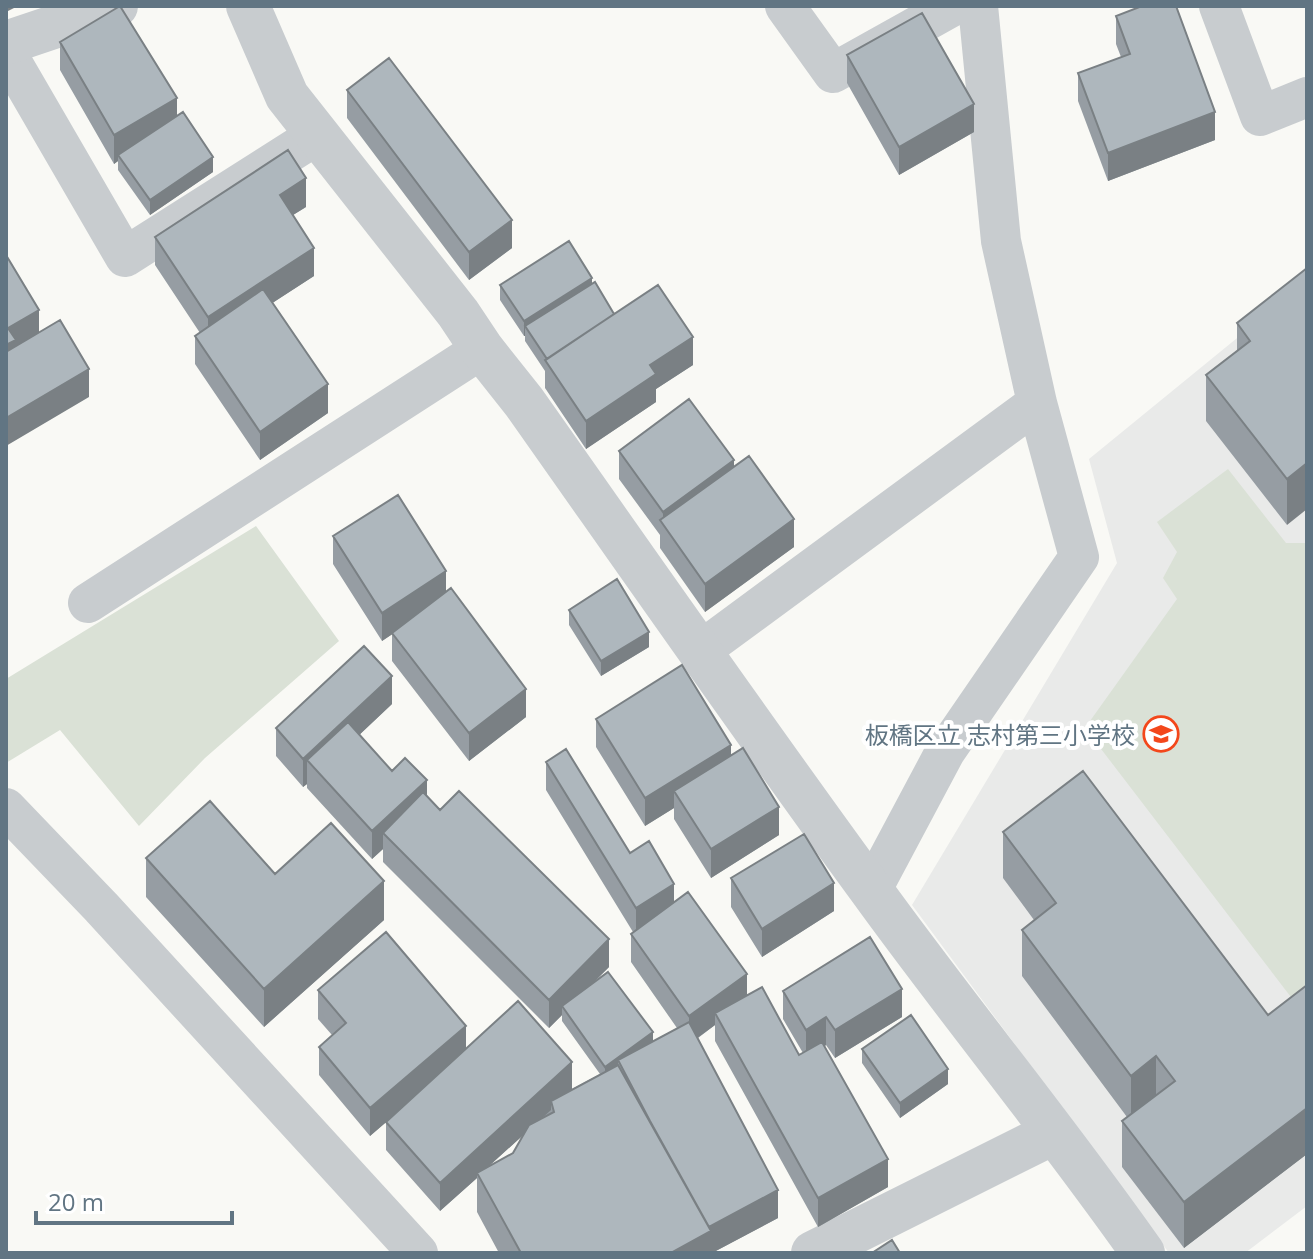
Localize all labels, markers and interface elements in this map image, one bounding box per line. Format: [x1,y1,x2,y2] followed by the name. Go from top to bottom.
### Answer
[1142,715,1180,753] school or university icon: 板橋区立 志村第三小学校
[865,718,1135,751] place label: 板橋区立 志村第三小学校
[36,1175,232,1225] scale bar
[48,1185,104,1218] text: 20 m

